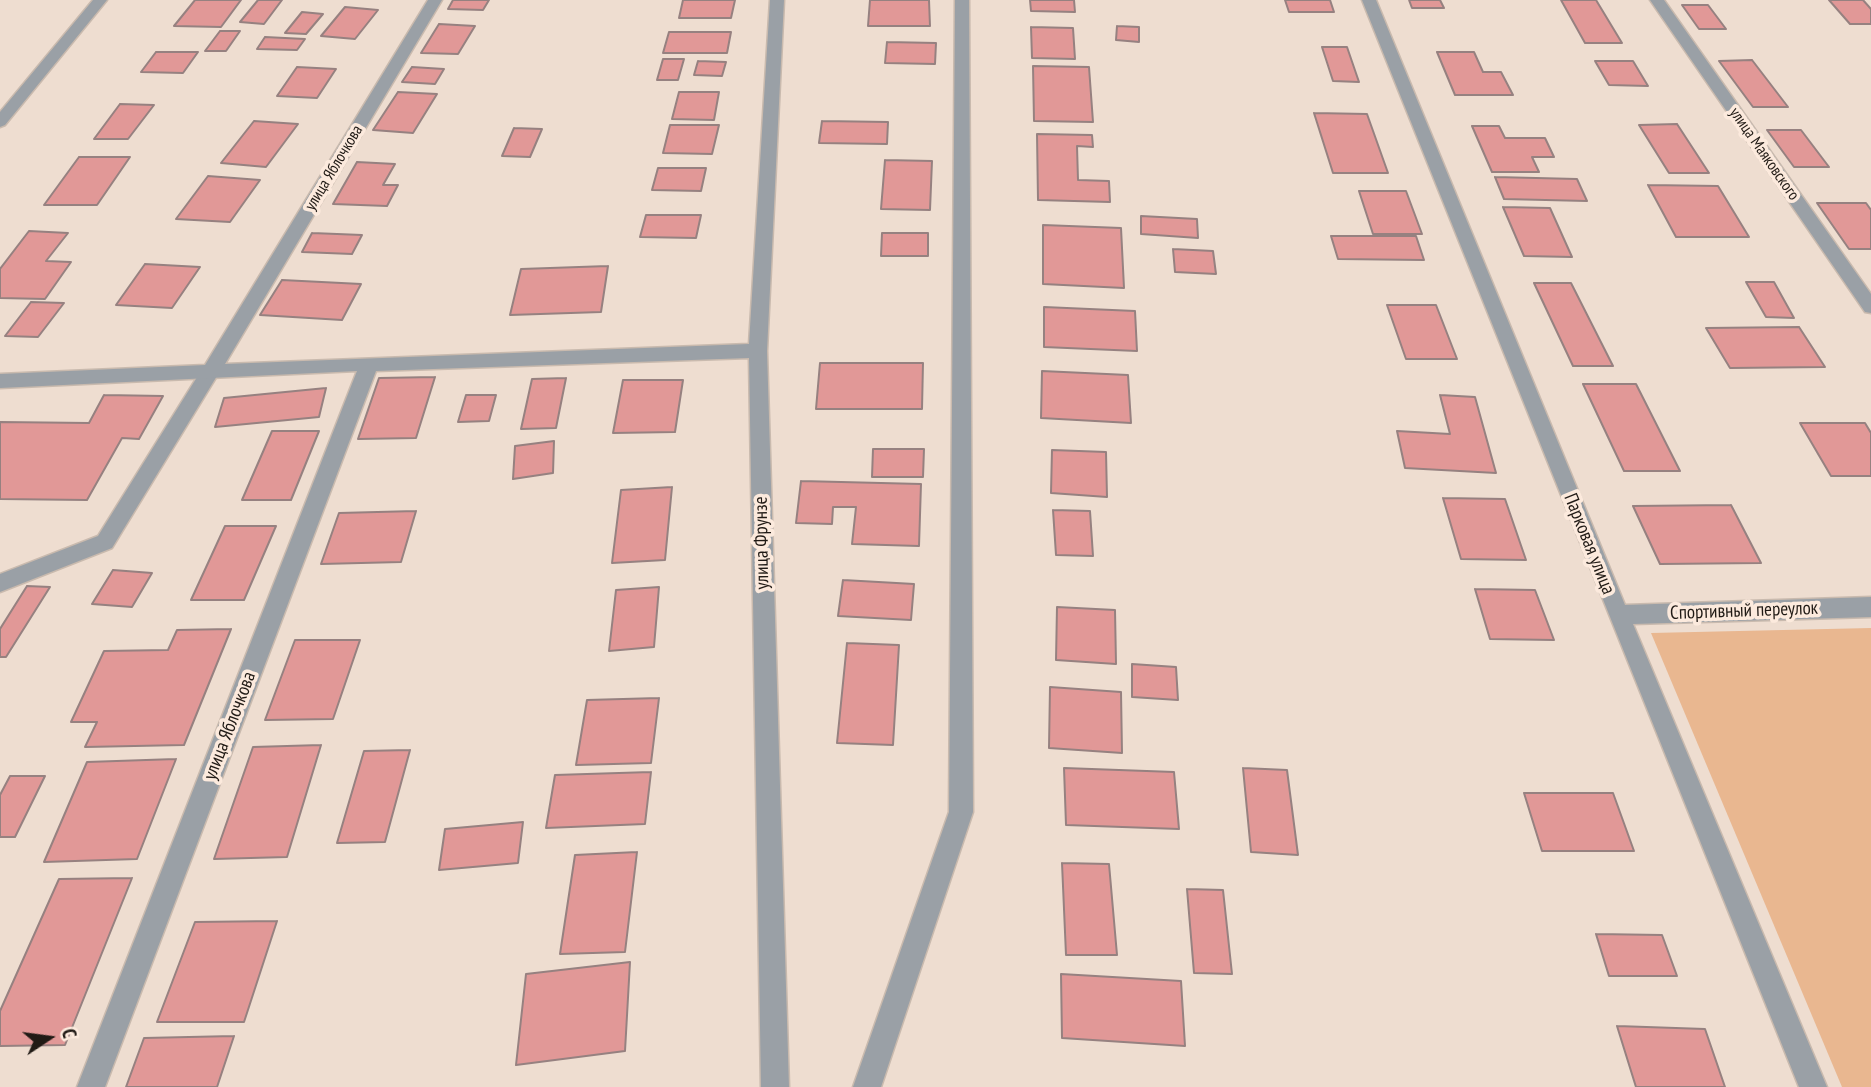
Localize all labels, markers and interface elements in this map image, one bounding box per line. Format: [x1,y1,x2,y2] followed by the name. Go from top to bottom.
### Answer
[1725,104,1803,204] street label: улица Маяковского
[301,122,367,214] street label: улица Яблочкова
[1558,490,1620,598] street label: Парковая улица
[750,496,774,590] street label: улица Фрунзе
[1670,597,1818,625] street label: Спортивный переулок
[199,669,261,783] street label: улица Яблочкова
[14,1003,84,1073] north arrow
[57,1026,82,1040] text: С

